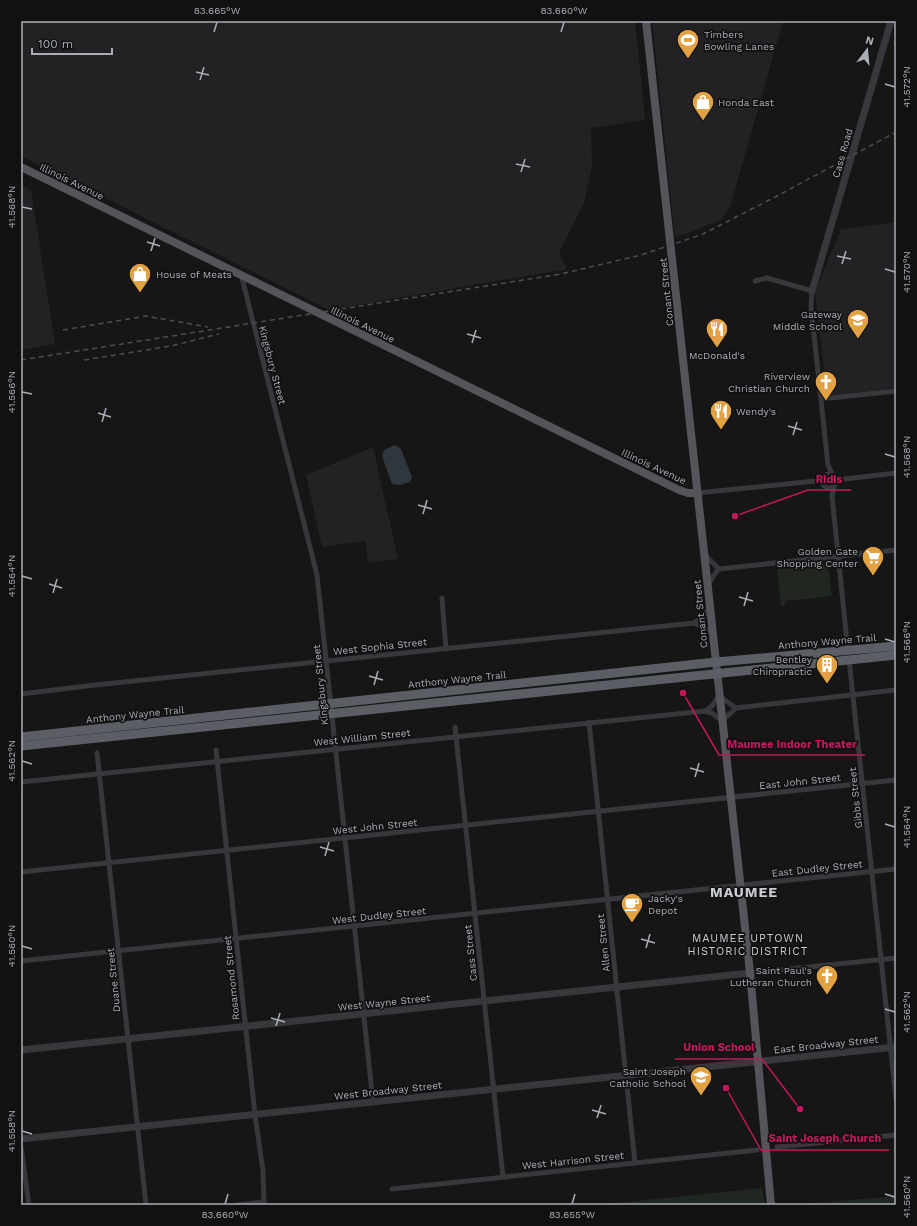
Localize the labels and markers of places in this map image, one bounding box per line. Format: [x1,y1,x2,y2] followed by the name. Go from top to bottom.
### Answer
[675,27,701,60] sports icon: Timbers Bowling Lanes
[704,29,774,52] place label: Timbers Bowling Lanes
[690,89,716,122] shop icon: Honda East
[718,97,775,108] place label: Honda East
[127,261,153,294] shop icon: House of Meats
[156,269,232,280] place label: House of Meats
[845,307,871,340] school or university icon: Gateway Middle School
[773,309,843,332] place label: Gateway Middle School
[704,316,730,349] restaurant icon: McDonald's
[689,350,745,361] place label: McDonald's
[813,369,839,402] church icon: Riverview Christian Church
[728,371,811,394] place label: Riverview Christian Church
[708,398,734,431] restaurant icon: Wendy's
[736,406,776,417] place label: Wendy's
[808,467,851,490] callout: Ridis
[860,544,886,577] supermarket icon: Golden Gate Shopping Center
[776,546,858,569] place label: Golden Gate Shopping Center
[814,652,840,685] building icon: Bentley Chiropractic
[752,654,813,677] place label: Bentley Chiropractic
[719,732,865,755] callout: Maumee Indoor Theater
[619,891,645,924] cafe icon: Jacky's Depot
[648,893,683,916] place label: Jacky's Depot
[814,963,840,996] church icon: Saint Paul's Lutheran Church
[730,965,812,988] place label: Saint Paul's Lutheran Church
[675,1036,762,1059] callout: Union School
[688,1064,714,1097] school or university icon: Saint Joseph Catholic School
[609,1066,686,1089] place label: Saint Joseph Catholic School
[761,1127,889,1150] callout: Saint Joseph Church

